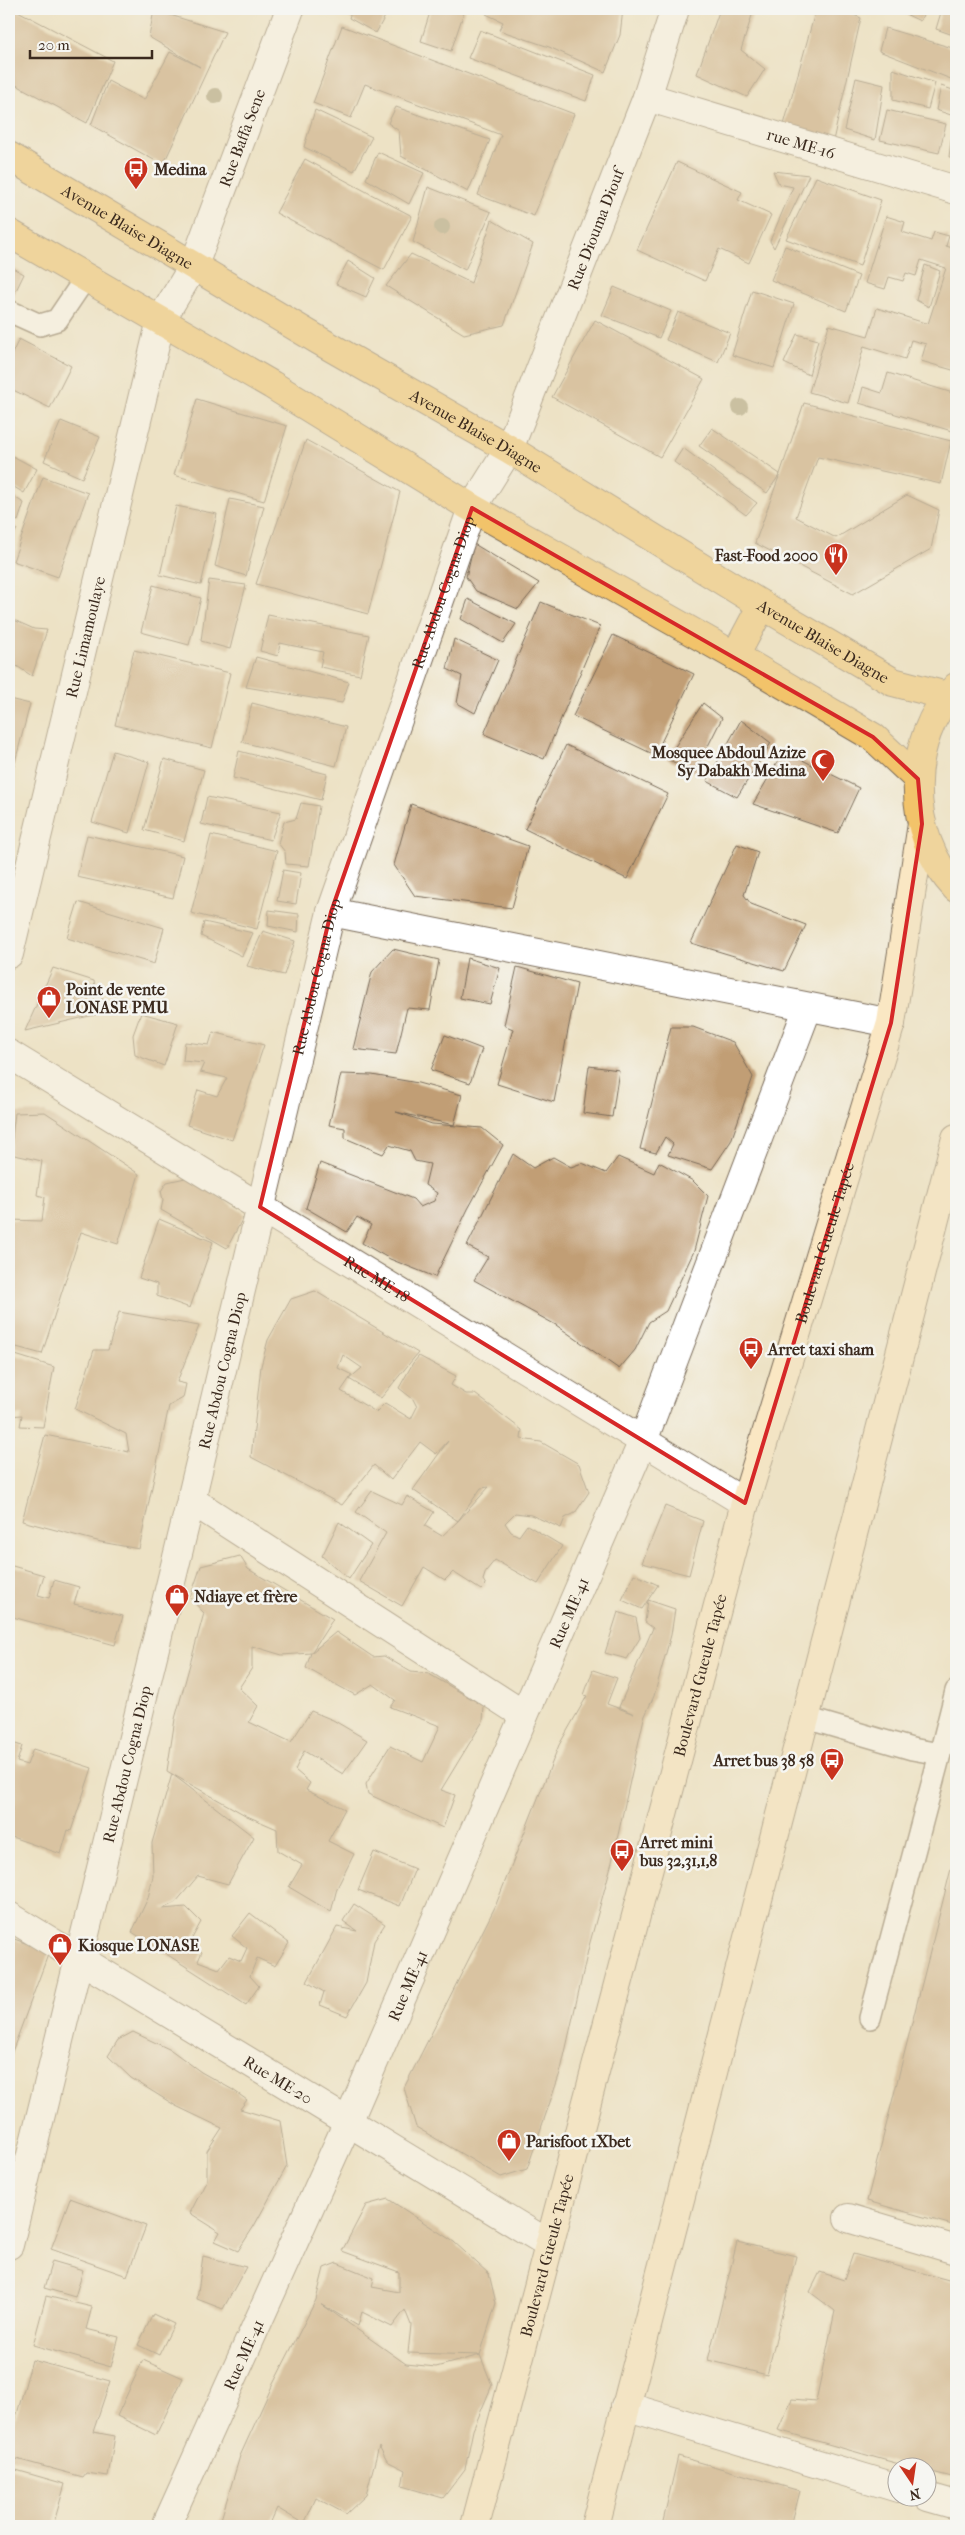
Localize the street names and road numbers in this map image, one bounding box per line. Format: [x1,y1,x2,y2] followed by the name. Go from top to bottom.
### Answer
[215,86,269,189] street label: Rue Baffa Sene
[765,124,838,163] street label: rue ME-16
[563,162,629,293] street label: Rue Diouma Diouf
[58,180,197,273] street label: Avenue Blaise Diagne
[406,385,546,477] street label: Avenue Blaise Diagne
[407,513,478,671] street label: Rue Abdou Cogna Diop
[61,574,109,700] street label: Rue Limamoulaye
[753,595,893,687] street label: Avenue Blaise Diagne
[288,895,345,1057] street label: Rue Abdou Cogna Diop
[791,1160,858,1326] street label: Boulevard Gueule Tapée
[340,1251,413,1306] street label: Rue ME-18
[194,1290,250,1451] street label: Rue Abdou Cogna Diop
[545,1574,592,1651] street label: Rue ME-41
[669,1591,730,1759] street label: Boulevard Gueule Tapée
[98,1683,155,1845] street label: Rue Abdou Cogna Diop
[383,1947,431,2024] street label: Rue ME-41
[240,2051,316,2108] street label: Rue ME-20
[516,2172,577,2339] street label: Boulevard Gueule Tapée
[219,2316,267,2393] street label: Rue ME-41

